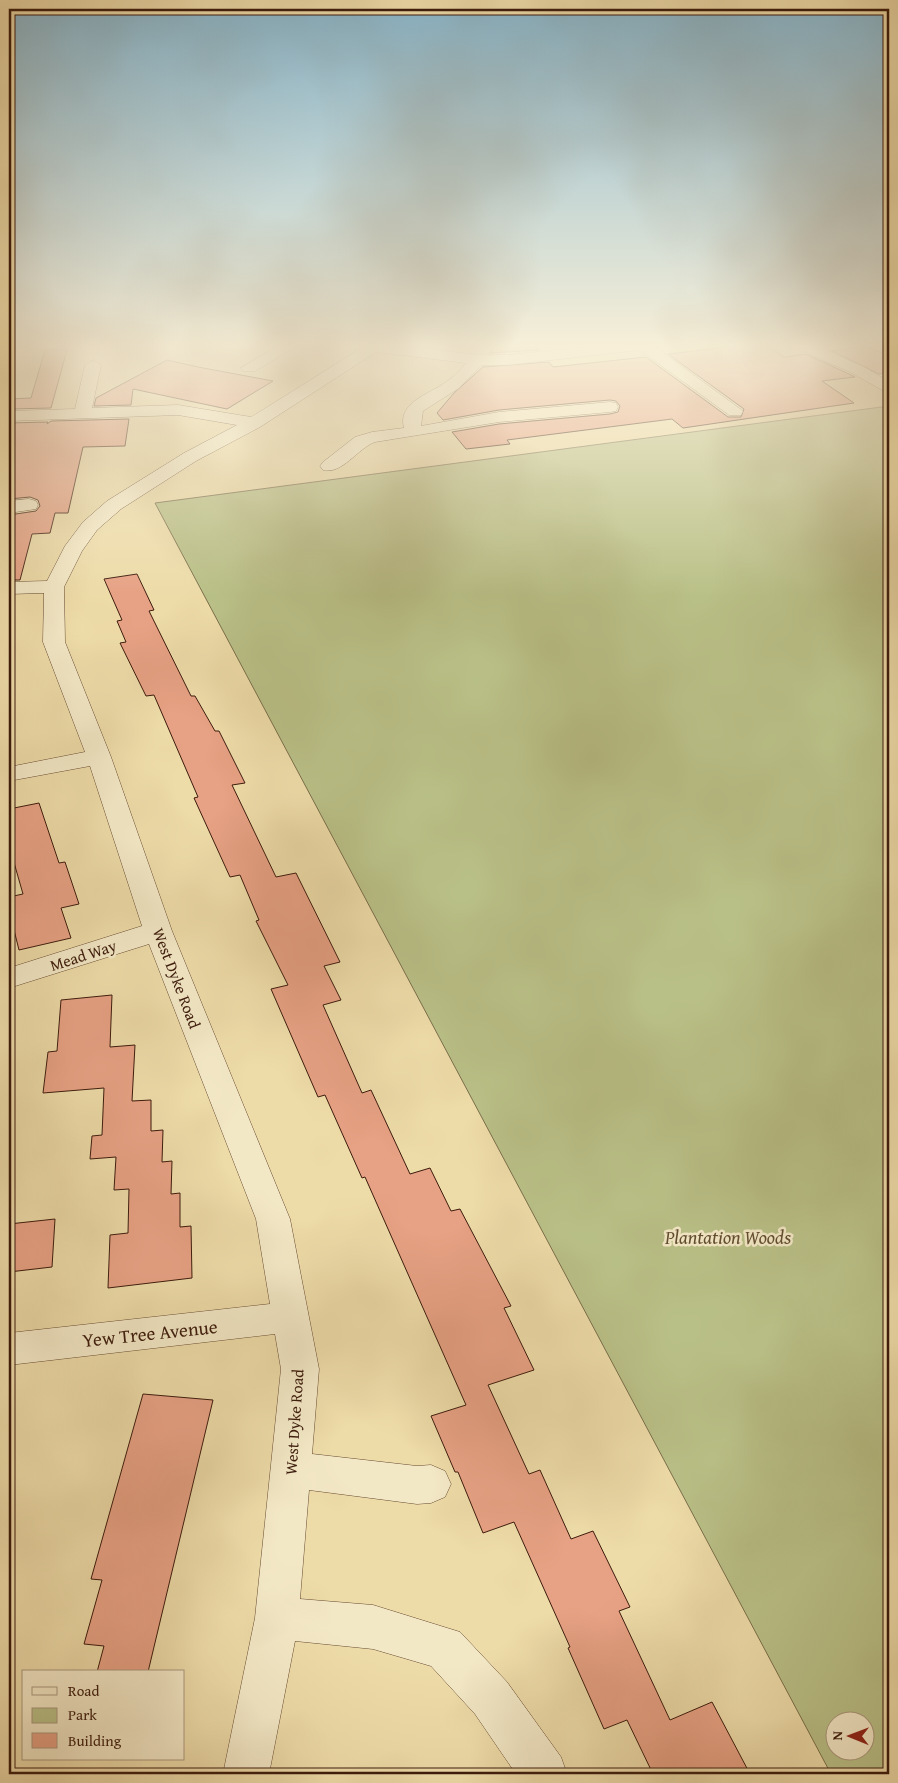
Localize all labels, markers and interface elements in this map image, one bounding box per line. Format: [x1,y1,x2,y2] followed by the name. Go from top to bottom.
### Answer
[147,924,207,1032] street label: West Dyke Road
[47,933,119,977] street label: Mead Way
[664,1223,791,1251] park label: Plantation Woods
[81,1312,219,1354] street label: Yew Tree Avenue
[278,1368,310,1476] street label: West Dyke Road
[22,1670,185,1760] legend
[68,1680,99,1701] text: Road
[68,1704,97,1725] text: Park
[826,1710,876,1760] north arrow
[68,1730,122,1751] text: Building
[827,1730,847,1741] text: N

